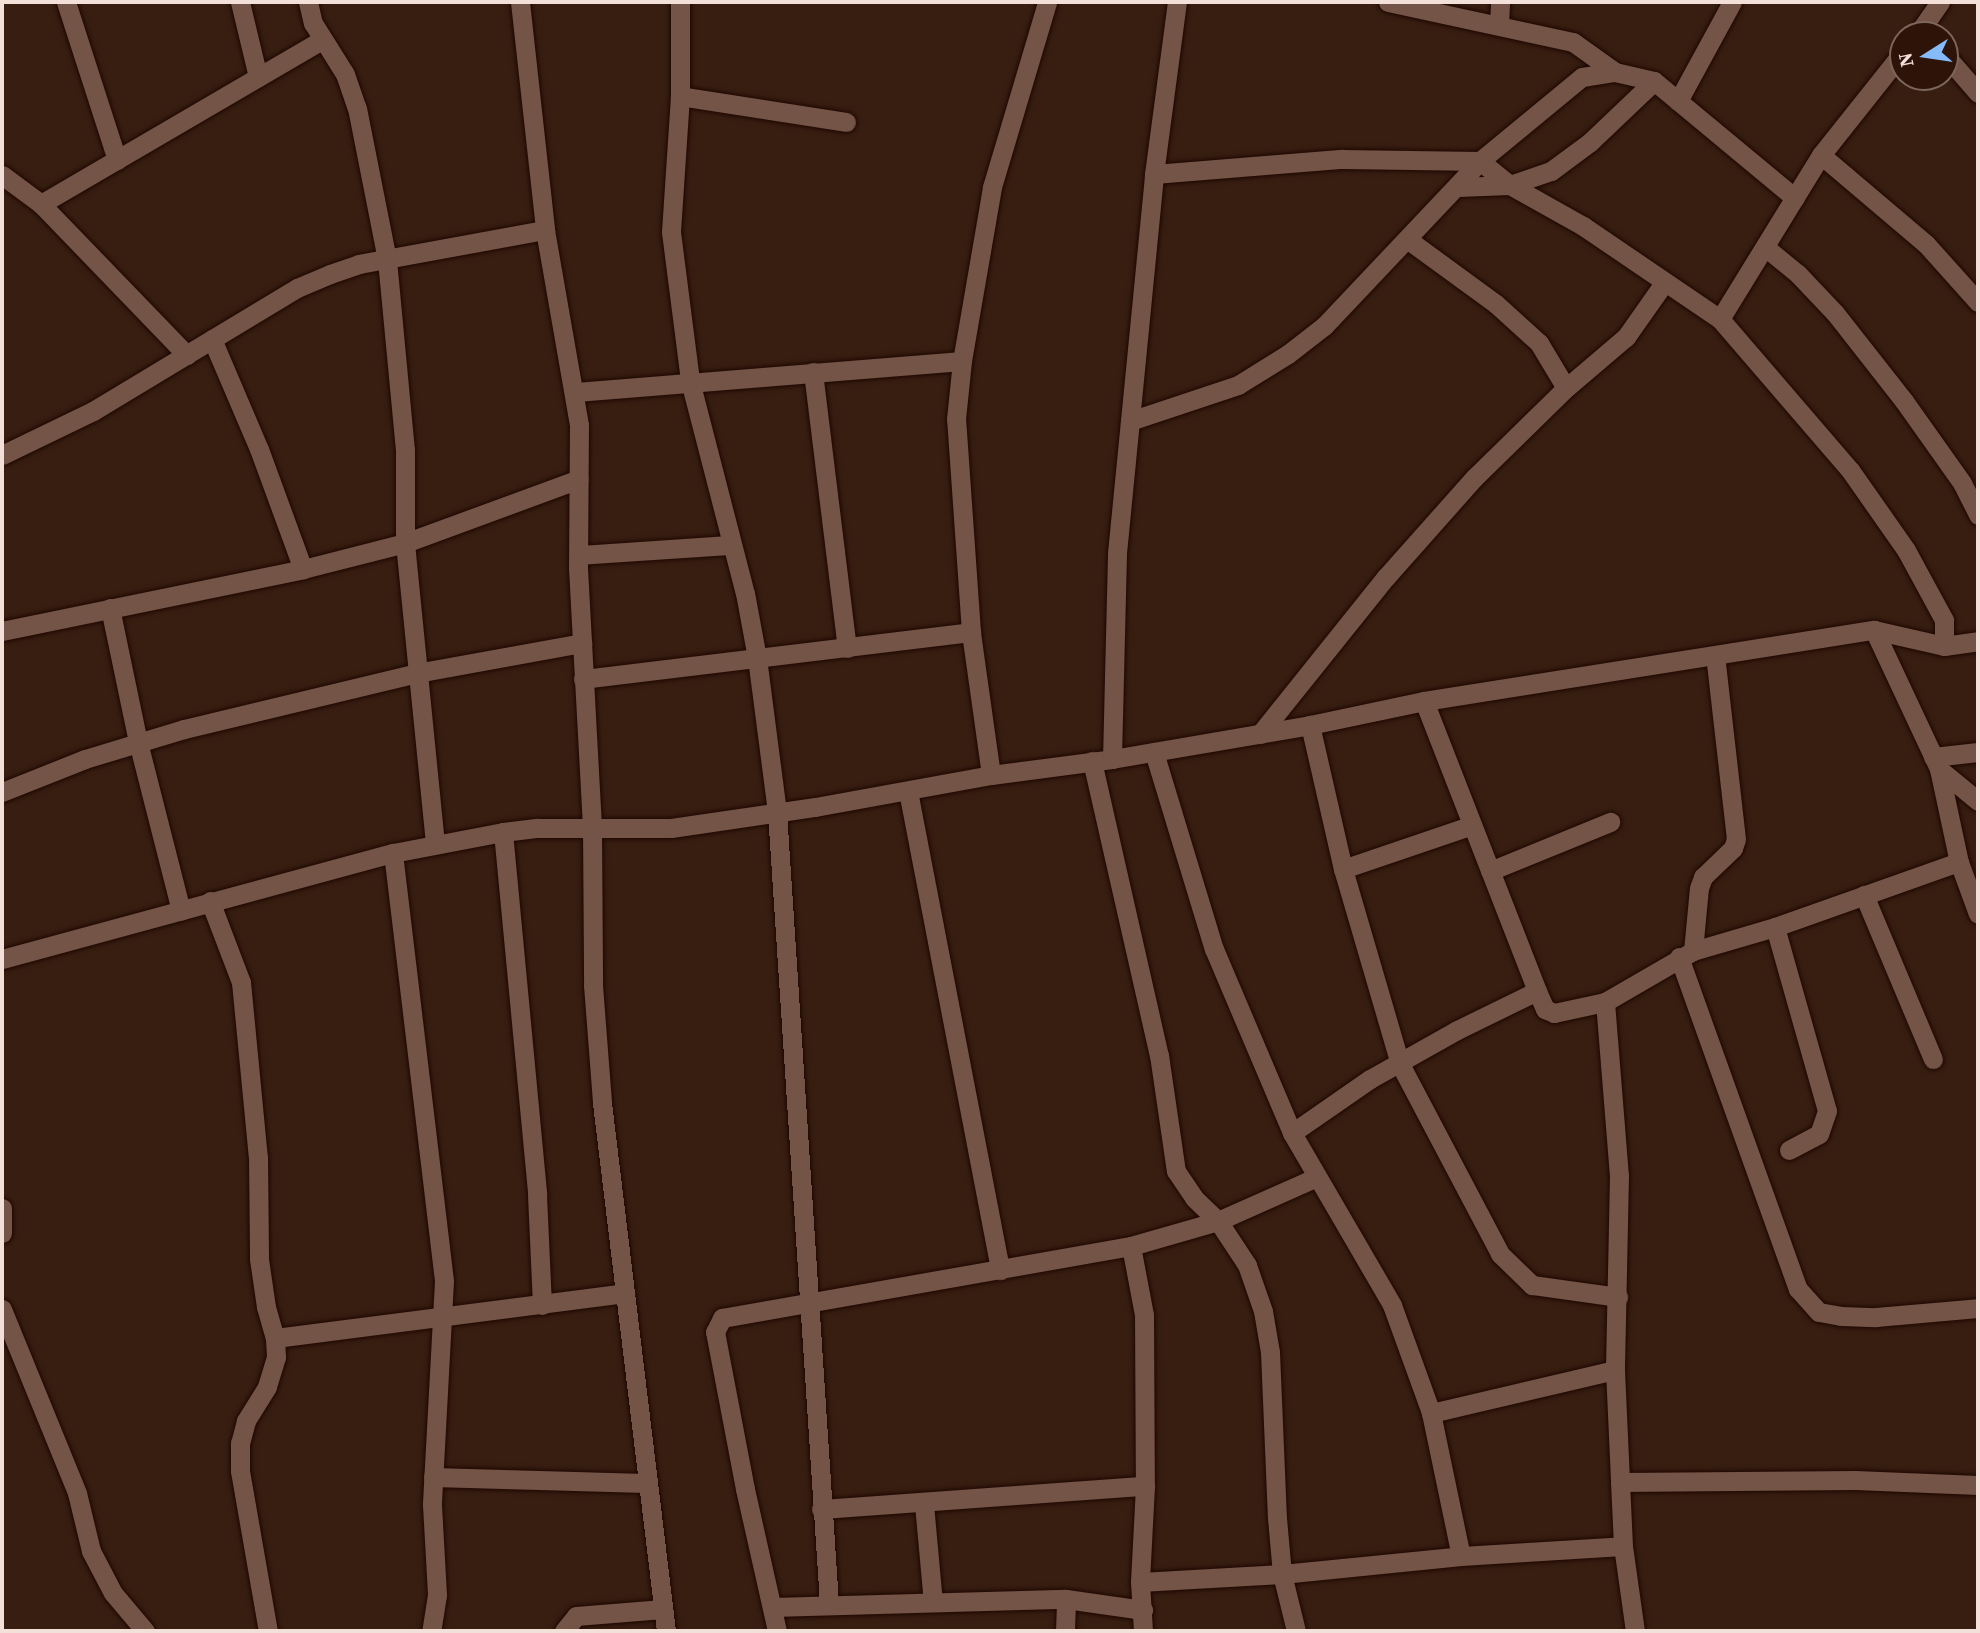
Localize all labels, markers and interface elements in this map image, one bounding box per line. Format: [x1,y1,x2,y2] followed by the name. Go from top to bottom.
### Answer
[1889,21,1959,91] north arrow
[1891,50,1920,69] text: N

